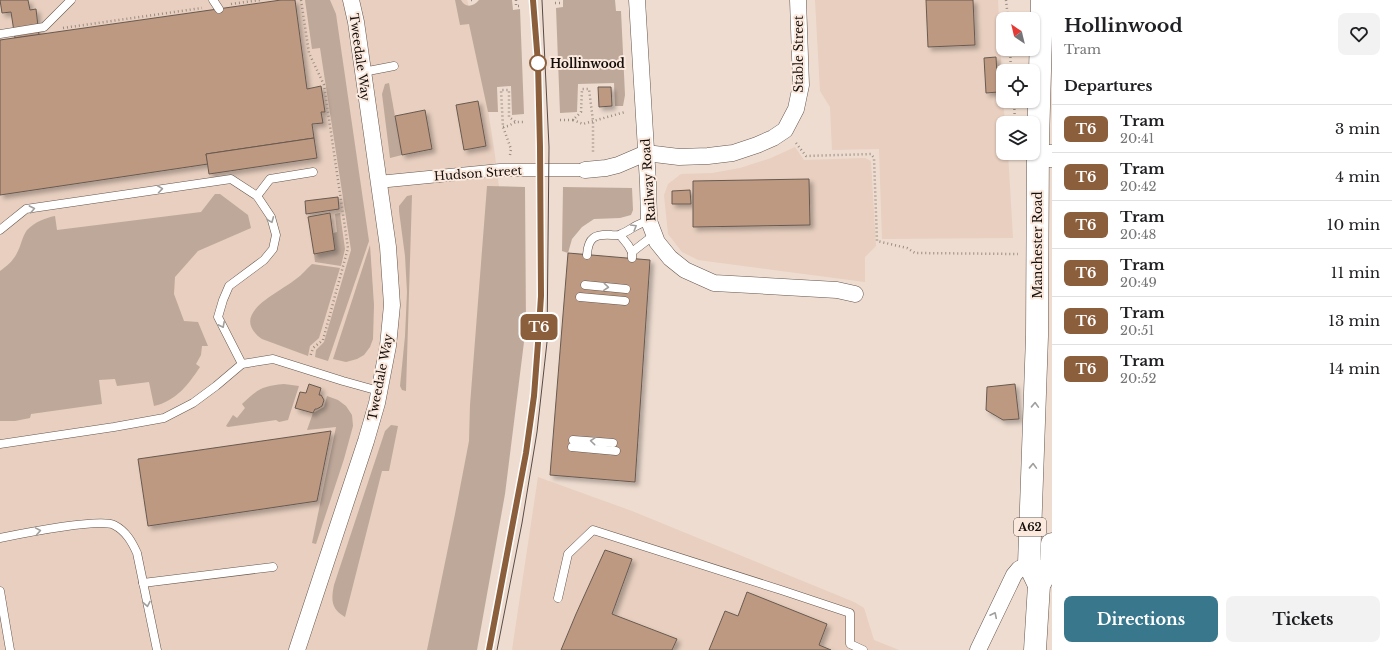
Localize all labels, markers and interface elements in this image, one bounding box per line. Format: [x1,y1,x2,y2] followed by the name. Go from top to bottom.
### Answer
[346,12,374,102] street label: Tweedale Way
[996,12,1040,56] north arrow
[996,12,1040,160] map controls
[1338,13,1380,55] button: heart
[1064,14,1183,37] text: Hollinwood
[791,15,806,93] street label: Stable Street
[1064,41,1101,58] text: Tram
[529,54,547,72] marker: Hollinwood
[550,56,626,71] place label: Hollinwood
[996,64,1040,108] button: locate
[1064,76,1153,95] text: Departures
[1120,111,1165,130] text: Tram
[996,116,1040,160] button: layers
[1335,119,1380,138] text: 3 min
[1075,120,1097,138] text: T6
[1120,130,1154,147] text: 20:41
[638,138,658,222] street label: Railway Road
[1120,159,1165,178] text: Tram
[434,162,523,184] street label: Hudson Street
[1335,167,1380,186] text: 4 min
[1075,168,1097,186] text: T6
[1120,178,1157,195] text: 20:42
[157,185,163,194] one-way arrow
[1030,191,1045,299] street label: Manchester Road
[29,205,35,213] one-way arrow
[1120,207,1165,226] text: Tram
[1327,215,1380,234] text: 10 min
[267,216,275,223] one-way arrow
[1075,216,1097,234] text: T6
[630,224,637,231] one-way arrow
[1120,226,1156,243] text: 20:48
[1120,255,1165,274] text: Tram
[1331,263,1380,282] text: 11 min
[1075,264,1097,282] text: T6
[1120,274,1157,291] text: 20:49
[603,283,609,292] one-way arrow
[1120,303,1165,322] text: Tram
[1328,311,1380,330] text: 13 min
[1075,312,1097,330] text: T6
[521,314,557,340] line badge: T6
[528,318,550,336] text: T6
[217,321,225,328] one-way arrow
[1120,322,1154,339] text: 20:51
[364,332,396,422] street label: Tweedale Way
[1120,351,1165,370] text: Tram
[1329,359,1380,378] text: 14 min
[1075,360,1097,378] text: T6
[1120,370,1156,387] text: 20:52
[1031,402,1039,408] one-way arrow
[590,437,596,446] one-way arrow
[1028,463,1037,469] one-way arrow
[1014,518,1046,536] road number: A62
[35,527,42,536] one-way arrow
[1064,596,1218,642] button: Directions
[1226,596,1380,642] button: Tickets
[142,600,151,607] one-way arrow
[989,611,997,619] one-way arrow

